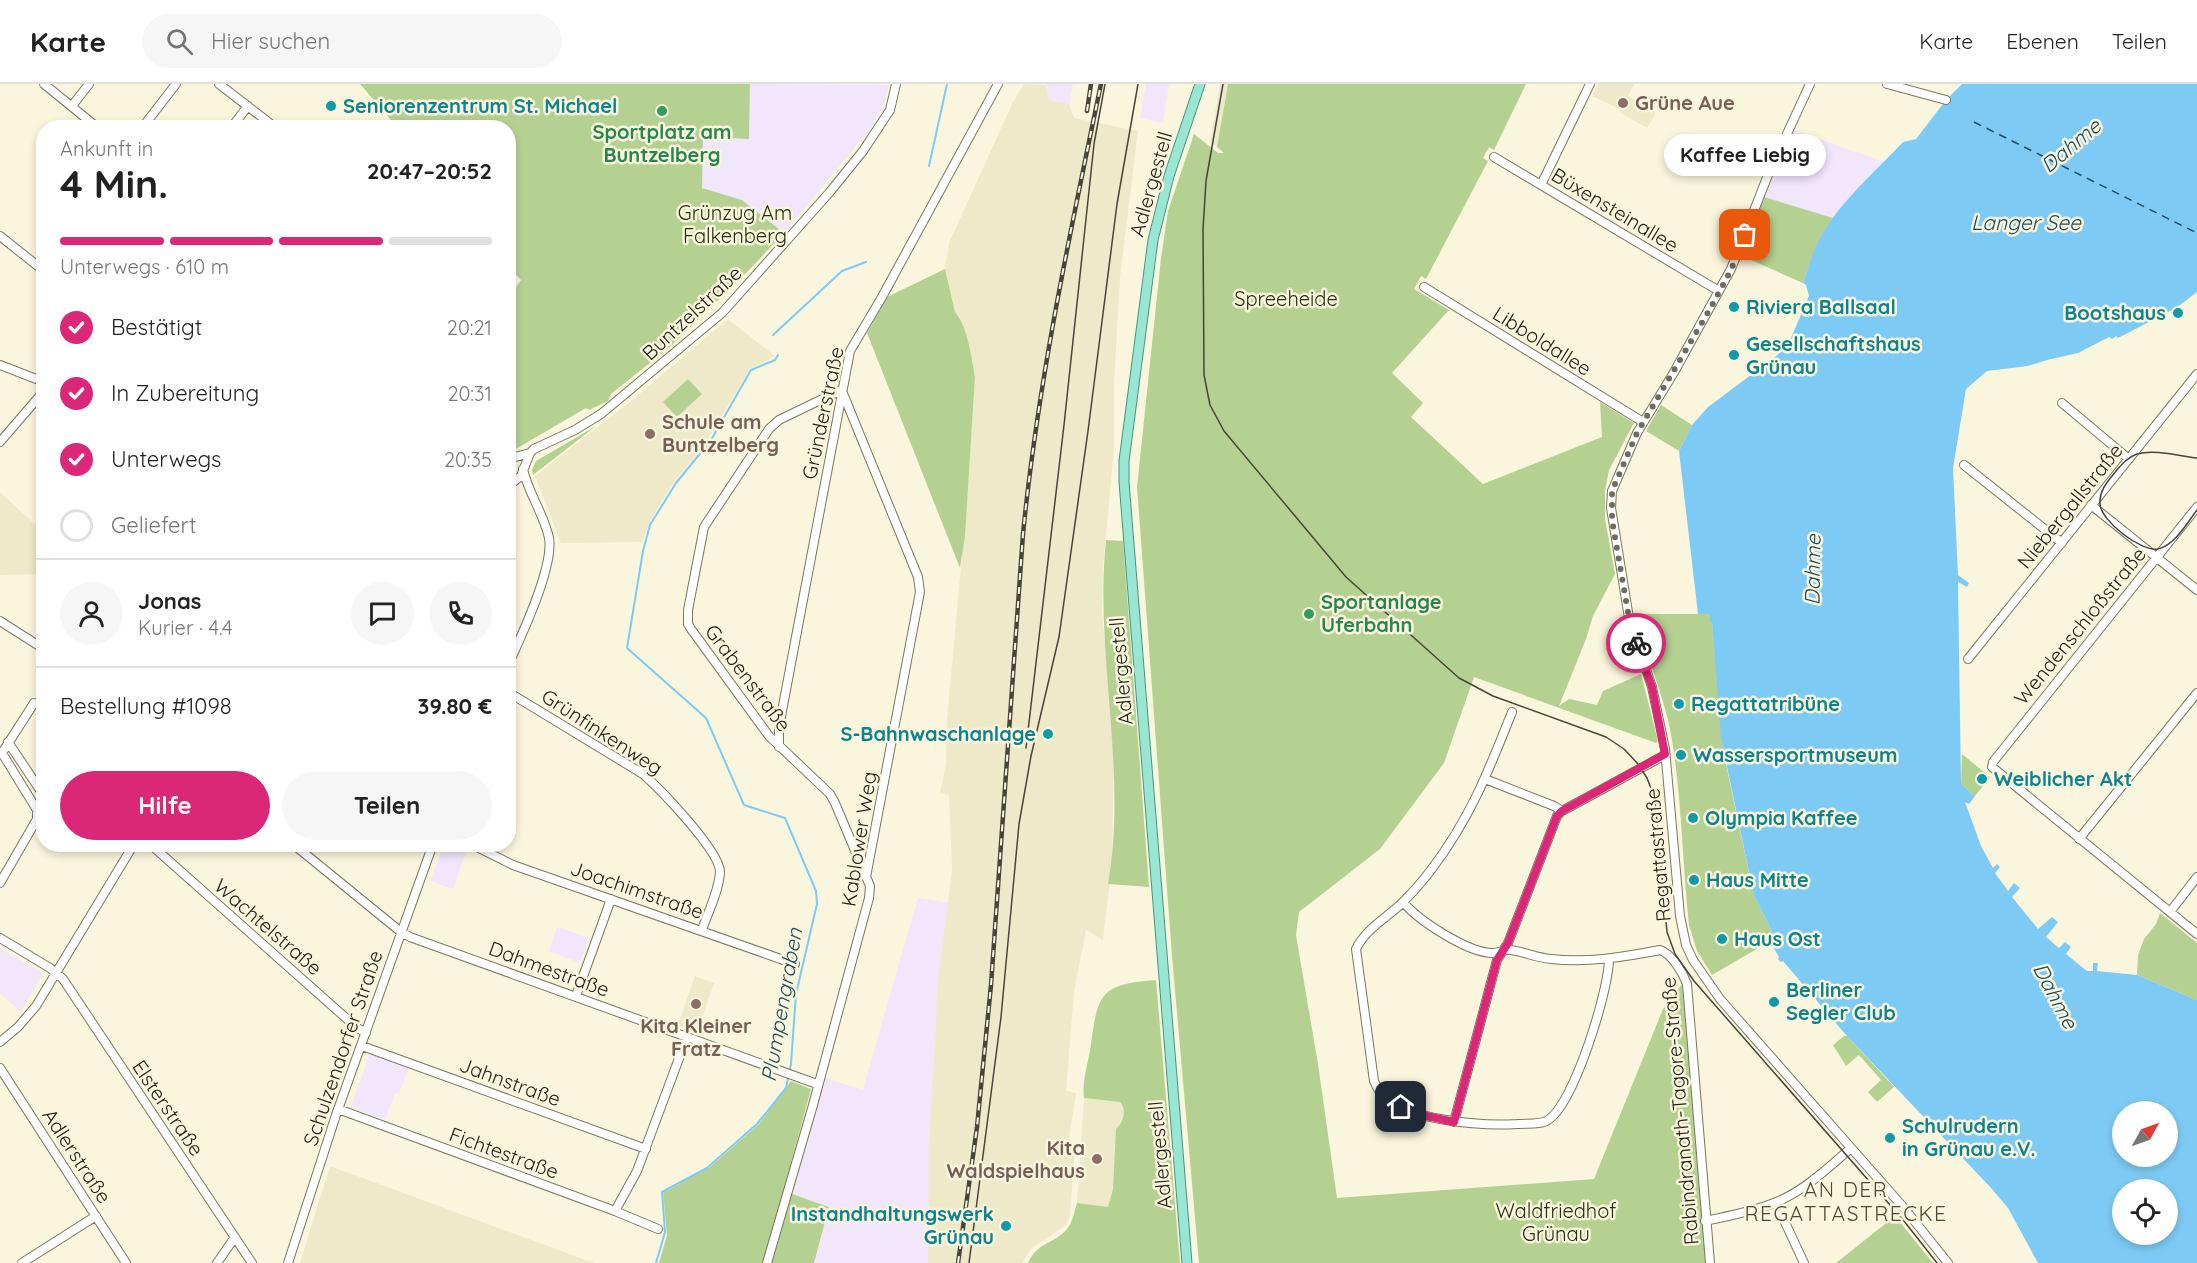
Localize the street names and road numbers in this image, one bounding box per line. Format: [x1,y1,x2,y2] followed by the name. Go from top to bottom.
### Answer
[1124,128,1177,239] street label: Adlergestell
[1547,162,1683,257] street label: Büxensteinallee
[637,260,747,365] street label: Buntzelstraße
[1488,300,1596,381] street label: Libboldallee
[796,344,849,481] street label: Gründerstraße
[2011,438,2128,573] street label: Niebergallstraße
[2008,542,2151,710] street label: Wendenschloßstraße
[1103,616,1138,726] street label: Adlergestell
[700,619,797,736] street label: Grabenstraße
[537,683,668,780] street label: Grünfinkenweg
[835,770,882,908] street label: Kablower Weg
[1639,787,1676,923] street label: Regattastraße
[567,855,707,924] street label: Joachimstraße
[209,873,327,980] street label: Wachtelstraße
[485,935,613,1002] street label: Dahmestraße
[297,947,388,1149] street label: Schulzendorfer Straße
[1655,976,1704,1246] street label: Rabindranath-Tagore-Straße
[456,1052,564,1111] street label: Jahnstraße
[127,1055,210,1160] street label: Elsterstraße
[1142,1100,1177,1210] street label: Adlergestell
[38,1104,117,1208] street label: Adlerstraße
[446,1121,562,1184] street label: Fichtestraße

